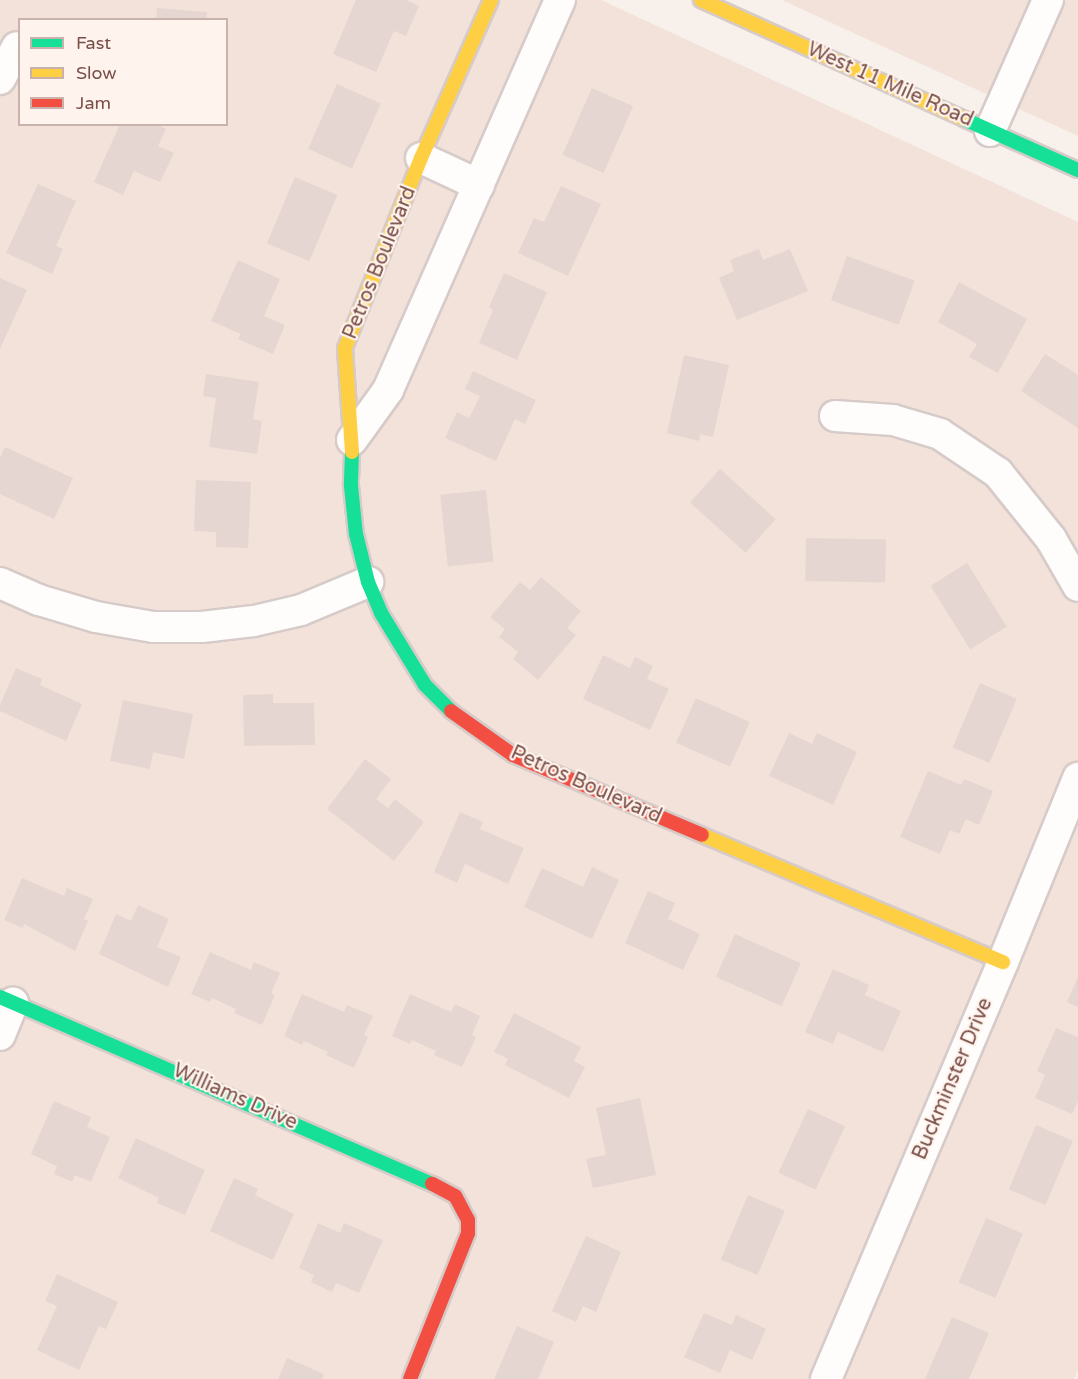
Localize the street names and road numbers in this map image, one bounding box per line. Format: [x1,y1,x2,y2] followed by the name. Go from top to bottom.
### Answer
[803,38,977,132] street label: West 11 Mile Road
[338,183,422,343] street label: Petros Boulevard
[507,741,665,829] street label: Petros Boulevard
[908,994,998,1164] street label: Buckminster Drive
[169,1059,301,1135] street label: Williams Drive

